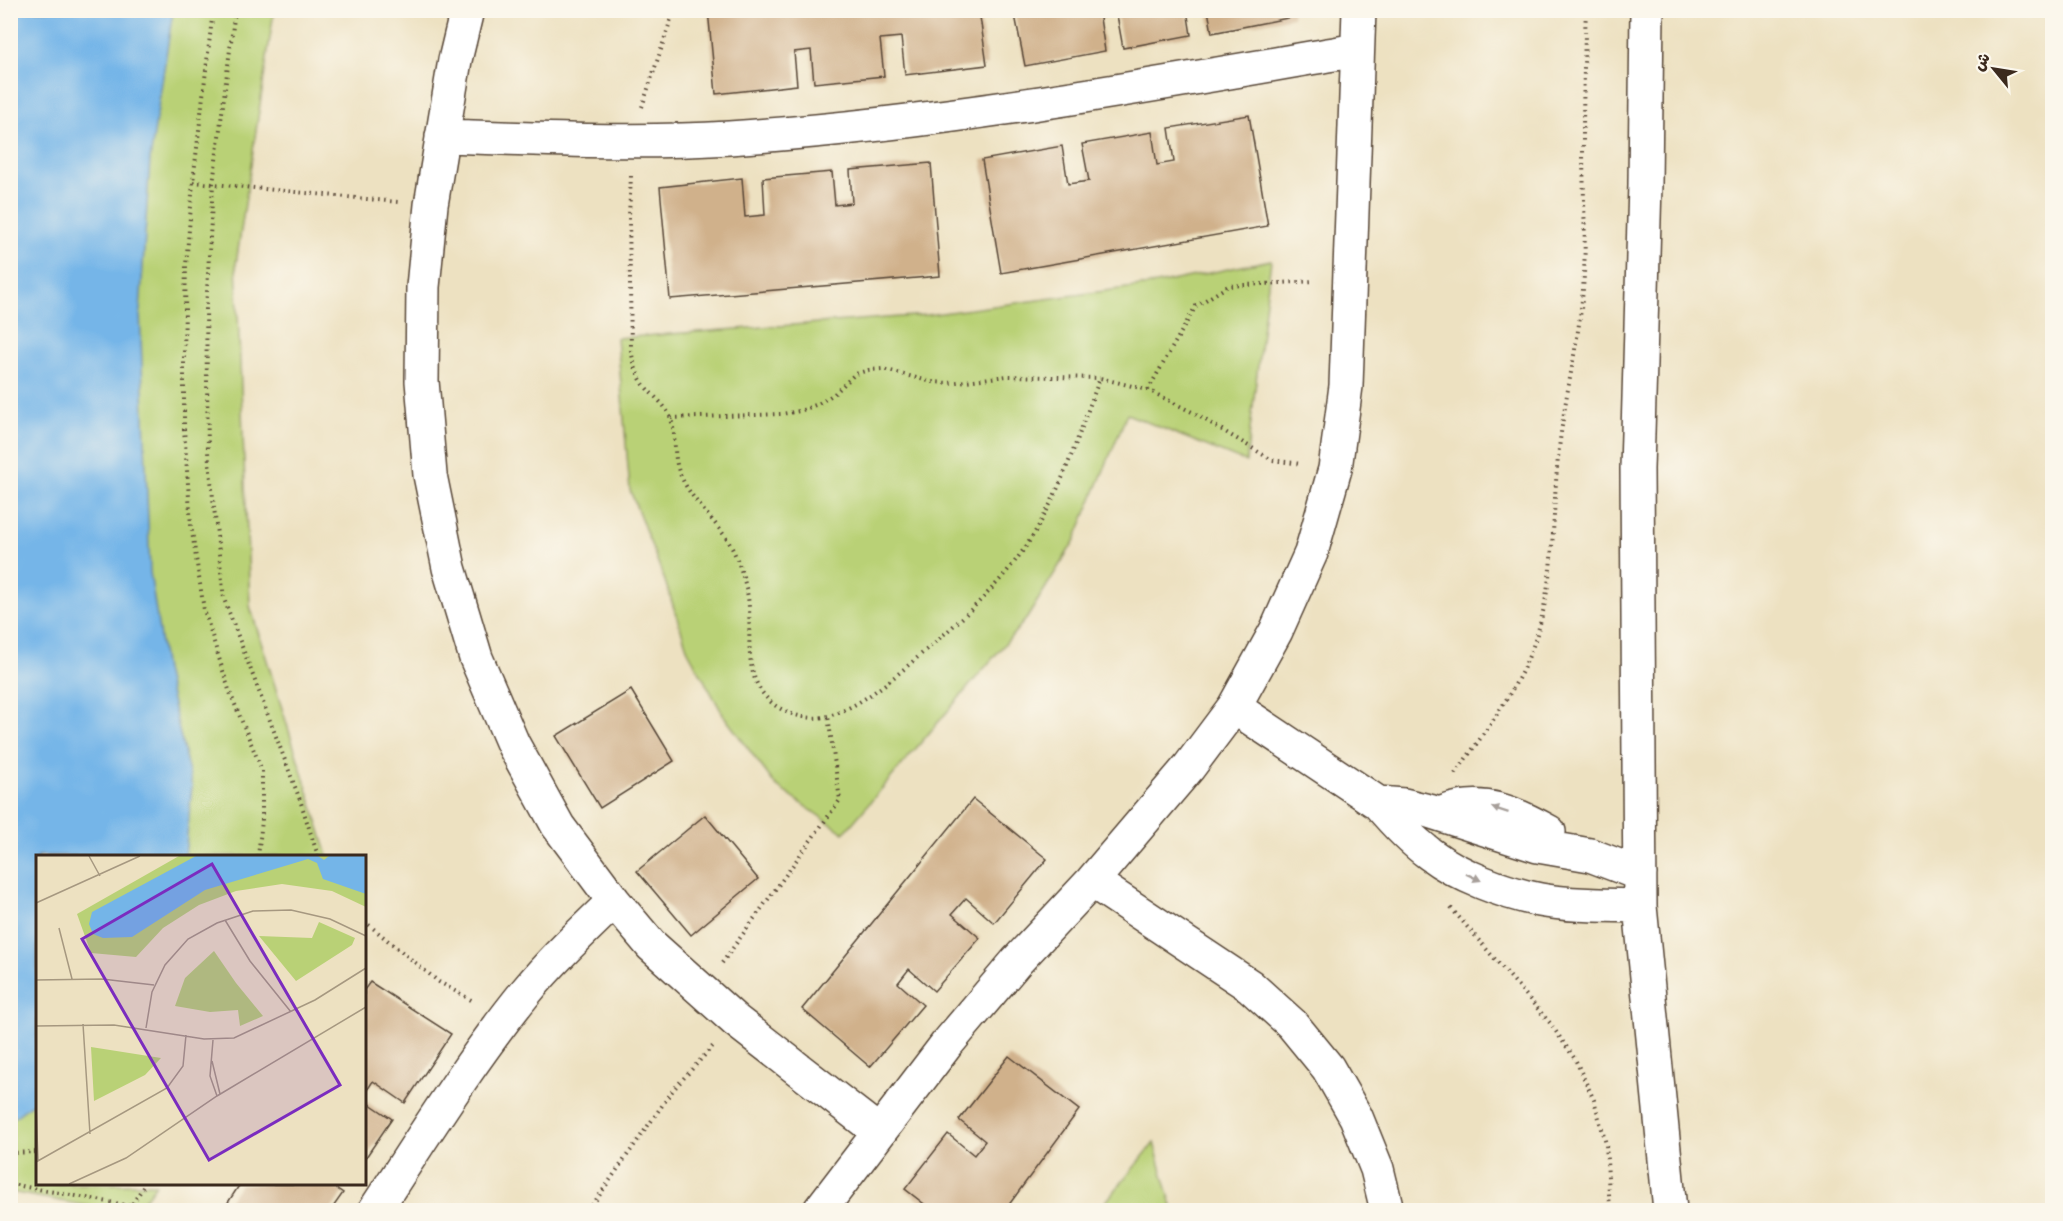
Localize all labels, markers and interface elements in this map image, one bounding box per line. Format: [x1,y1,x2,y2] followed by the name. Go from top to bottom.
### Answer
[1964,39,2024,99] north arrow
[1969,49,1995,75] text: ش
[1491,805,1509,814] one-way arrow
[36,855,366,1185] inset map
[1464,873,1481,882] one-way arrow

